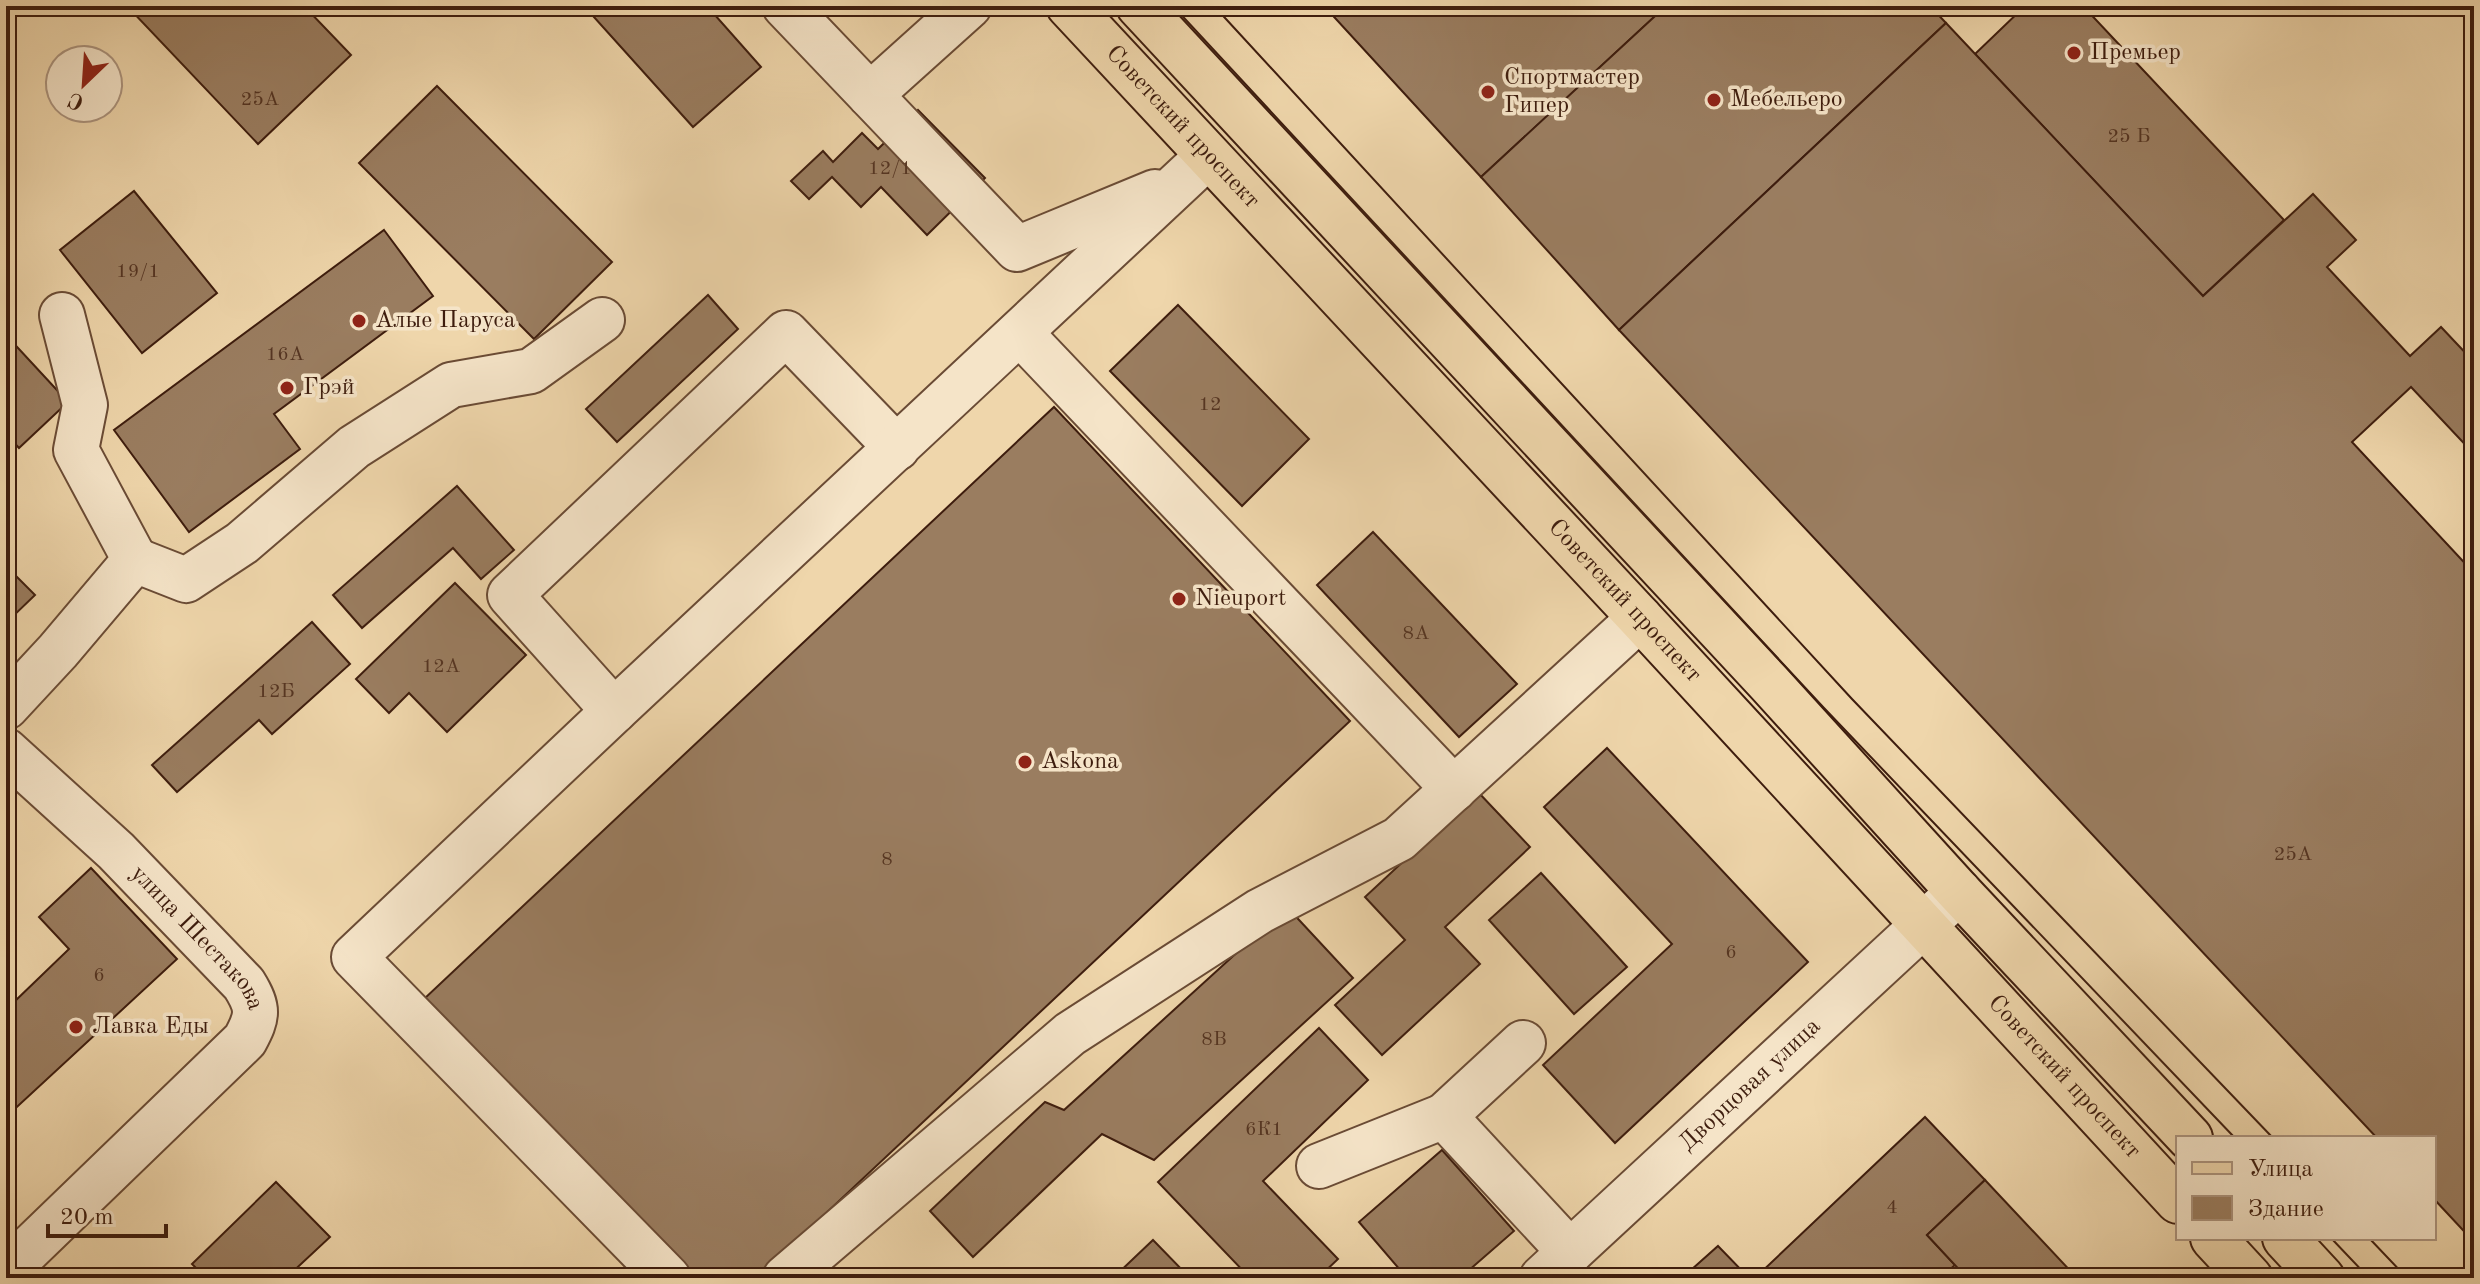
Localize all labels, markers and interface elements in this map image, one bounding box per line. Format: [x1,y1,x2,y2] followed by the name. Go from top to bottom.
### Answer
[1101,41,1264,213] street label: Советский проспект
[2090,41,2181,65] place label: Премьер
[44,44,124,124] north arrow
[2065,44,2083,62] marker: Премьер
[1504,66,1640,118] place label: Спортмастер Гипер
[1479,83,1497,101] marker: Спортмастер Гипер
[65,87,88,113] text: С
[1730,88,1843,112] place label: Мебельеро
[241,90,279,110] house number: 25А
[1705,91,1723,109] marker: Мебельеро
[2108,127,2150,147] house number: 25 Б
[868,159,912,179] house number: 12/1
[116,262,160,282] house number: 19/1
[375,309,516,333] place label: Алые Паруса
[350,312,368,330] marker: Алые Паруса
[266,345,304,365] house number: 16А
[303,376,355,400] place label: Грэй
[278,379,296,397] marker: Грэй
[1198,395,1222,415] house number: 12
[1543,515,1705,687] street label: Советский проспект
[1195,587,1286,611] place label: Nieuport
[1170,590,1188,608] marker: Nieuport
[1403,624,1429,644] house number: 8А
[422,657,460,677] house number: 12А
[257,682,295,702] house number: 12Б
[1041,750,1119,774] place label: Askona
[1016,753,1034,771] marker: Askona
[2274,845,2312,865] house number: 25А
[881,850,893,870] house number: 8
[125,861,267,1013] street label: улица Шестакова
[1725,943,1737,963] house number: 6
[93,966,105,986] house number: 6
[1983,991,2145,1164] street label: Советский проспект
[1675,1014,1826,1156] street label: Дворцовая улица
[92,1015,209,1039] place label: Лавка Еды
[67,1018,85,1036] marker: Лавка Еды
[1201,1030,1227,1050] house number: 8В
[1245,1120,1283,1140] house number: 6К1
[2176,1136,2436,1240] legend
[2248,1158,2313,1182] text: Улица
[48,1188,166,1238] scale bar
[1886,1198,1898,1218] house number: 4
[2248,1198,2324,1222] text: Здание
[60,1206,114,1230] text: 20 m

